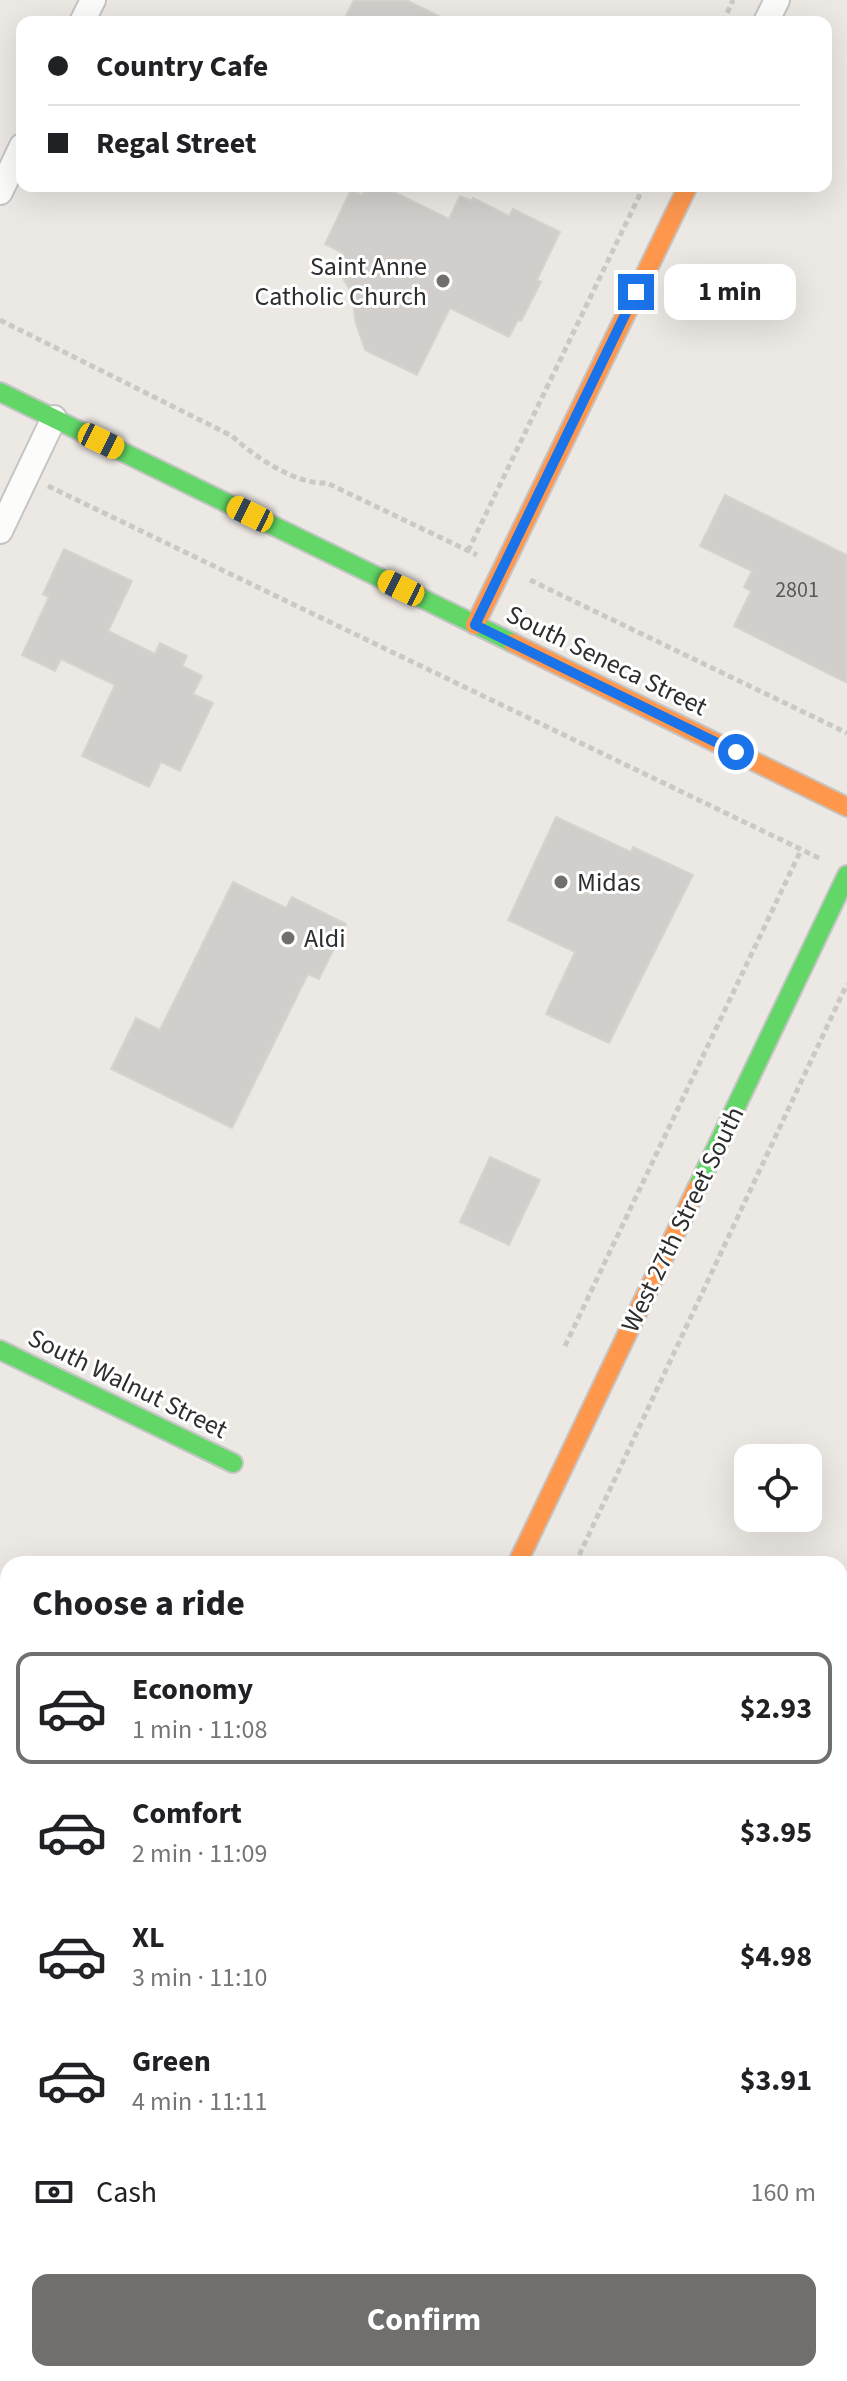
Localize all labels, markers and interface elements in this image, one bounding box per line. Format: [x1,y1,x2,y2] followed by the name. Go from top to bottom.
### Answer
[96,45,268,88] text: Country Cafe
[96,122,256,165] text: Regal Street
[254,248,427,315] place label: Saint Anne Catholic Church
[664,264,796,320] callout: 1 min
[434,272,452,290] marker: Saint Anne Catholic Church
[698,273,762,310] text: 1 min
[618,274,654,310] route end
[74,420,128,462] car
[223,493,277,535] car
[374,567,428,609] car
[775,574,819,606] house number: 2801
[500,596,714,725] street label: South Seneca Street
[718,734,754,770] route start
[577,864,641,901] place label: Midas
[552,873,570,891] marker: Midas
[304,920,346,957] place label: Aldi
[279,929,297,947] marker: Aldi
[612,1100,753,1338] street label: West 27th Street South
[22,1319,234,1448] street label: South Walnut Street
[734,1444,822,1532] map controls
[734,1444,822,1532] button: locate
[32,1578,245,1629] text: Choose a ride
[132,1668,253,1711] text: Economy
[36,1672,108,1744] icon: car
[740,1687,812,1730] text: $2.93
[132,1711,267,1748] text: 1 min · 11:08
[132,1792,242,1835] text: Comfort
[36,1796,108,1868] icon: car
[740,1811,812,1854] text: $3.95
[132,1835,267,1872] text: 2 min · 11:09
[132,1916,165,1959] text: XL
[36,1920,108,1992] icon: car
[740,1935,812,1978] text: $4.98
[132,1959,267,1996] text: 3 min · 11:10
[132,2040,211,2083] text: Green
[36,2044,108,2116] icon: car
[740,2059,812,2102] text: $3.91
[132,2083,267,2120] text: 4 min · 11:11
[32,2170,76,2214] icon: cash
[96,2171,157,2214] text: Cash
[750,2174,816,2211] text: 160 m
[32,2274,816,2366] button: Confirm

